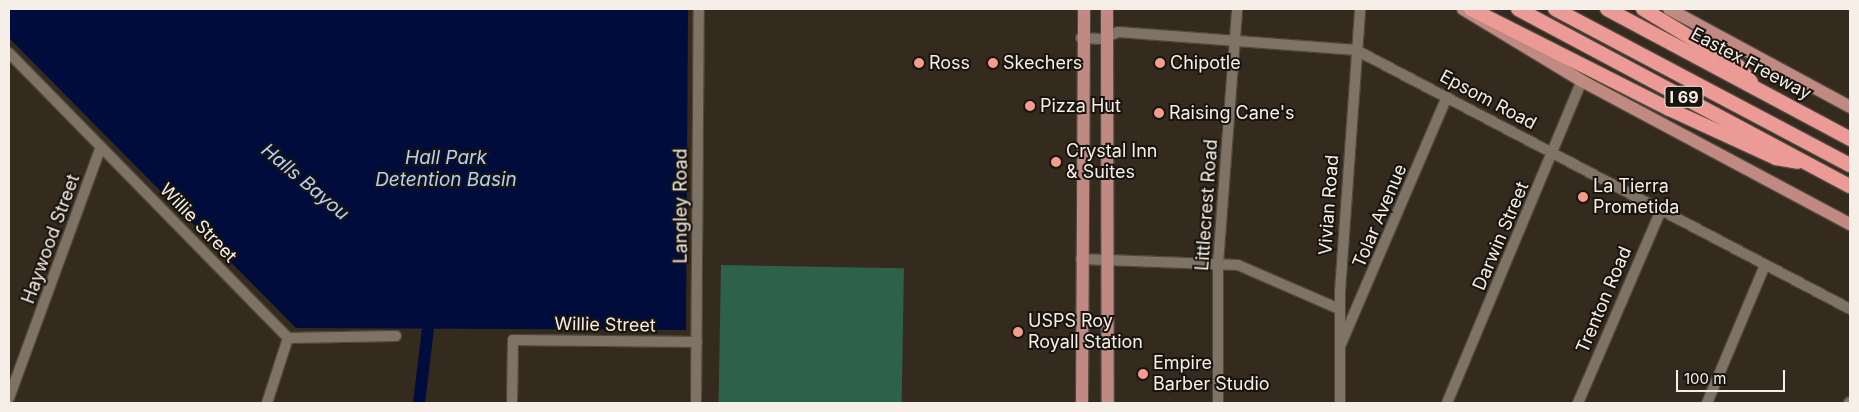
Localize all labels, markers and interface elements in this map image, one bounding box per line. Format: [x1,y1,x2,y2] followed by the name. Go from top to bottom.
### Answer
[1687,23,1815,105] street label: Eastex Freeway
[929,52,970,74] place label: Ross
[1003,52,1082,74] place label: Skechers
[1170,52,1241,74] place label: Chipotle
[913,57,925,69] marker: Ross
[987,57,999,69] marker: Skechers
[1154,57,1166,69] marker: Chipotle
[1436,65,1540,135] street label: Epsom Road
[1664,84,1704,110] road number: I 69
[1040,95,1121,117] place label: Pizza Hut
[1024,100,1036,112] marker: Pizza Hut
[1169,102,1295,124] place label: Raising Cane's
[1153,107,1165,119] marker: Raising Cane's
[1192,138,1222,272] street label: Littlecrest Road
[257,139,353,225] water label: Halls Bayou
[1066,141,1157,183] place label: Crystal Inn & Suites
[375,147,517,191] water label: Hall Park Detention Basin
[670,148,692,264] street label: Langley Road
[1315,154,1343,256] street label: Vivian Road
[1050,156,1062,168] marker: Crystal Inn & Suites
[1348,161,1412,271] street label: Tolar Avenue
[18,171,84,307] street label: Haywood Street
[1593,176,1679,218] place label: La Tierra Prometida
[155,179,241,267] street label: Willie Street
[1468,179,1534,293] street label: Darwin Street
[1577,191,1589,203] marker: La Tierra Prometida
[1572,243,1636,357] street label: Trenton Road
[1028,311,1143,354] place label: USPS Roy Royall Station
[554,313,656,337] street label: Willie Street
[1012,326,1024,338] marker: USPS Roy Royall Station
[1153,353,1270,396] place label: Empire Barber Studio
[1679,360,1788,392] scale bar
[1137,368,1149,380] marker: Empire Barber Studio
[1684,369,1726,388] text: 100 m

